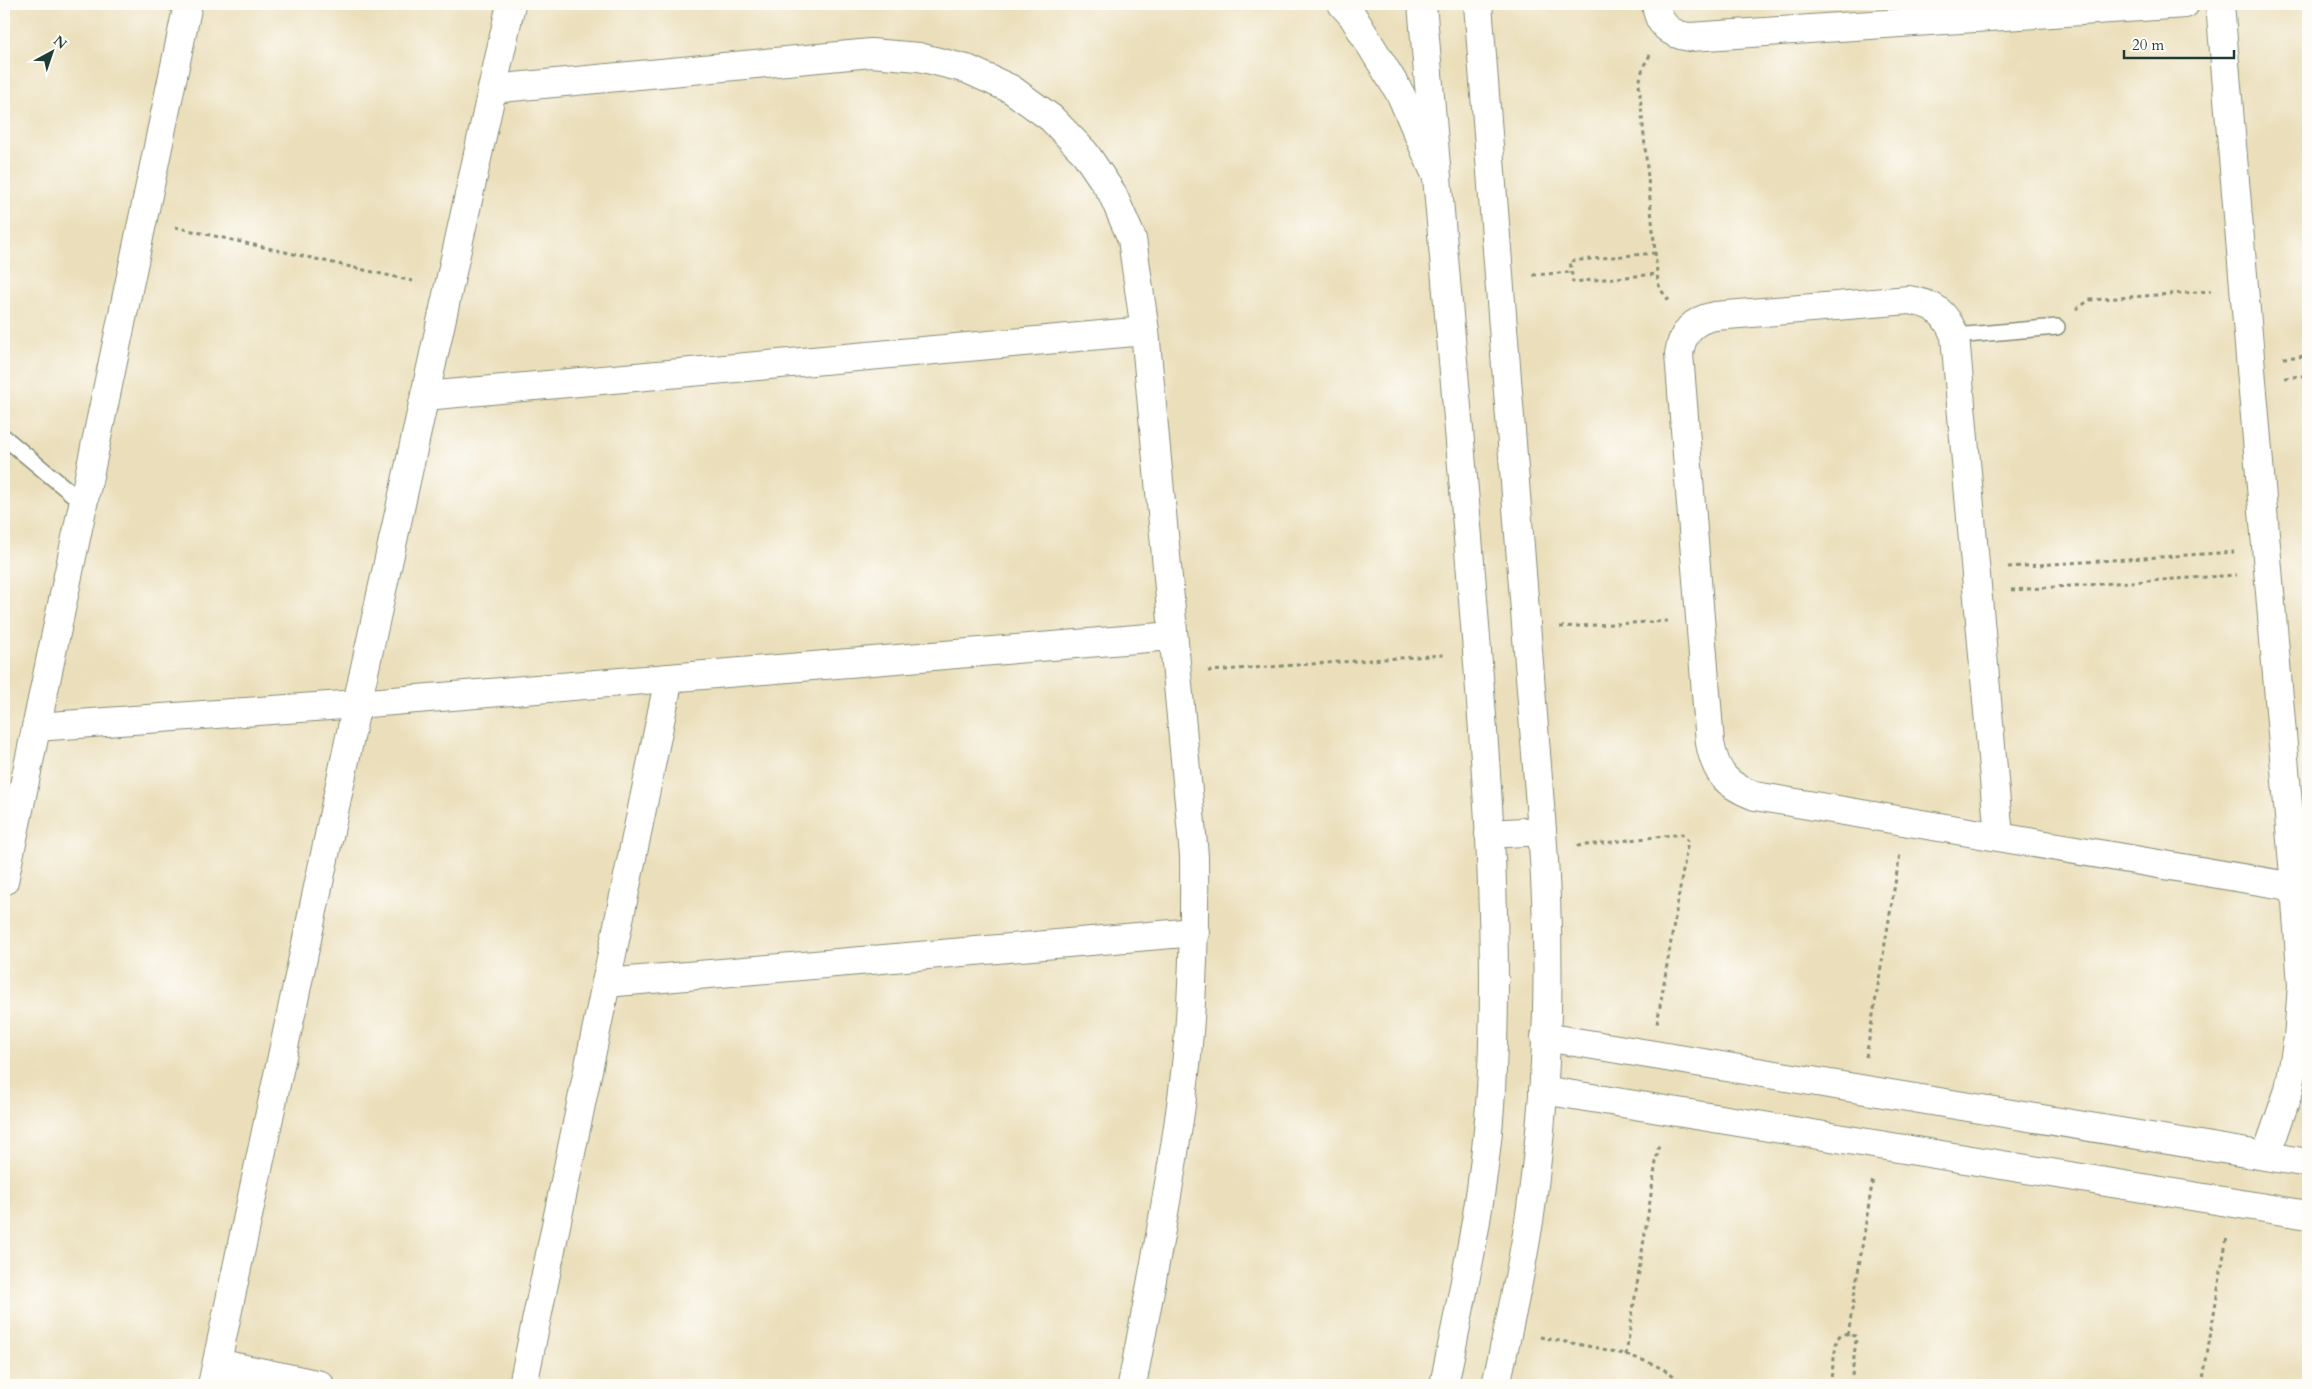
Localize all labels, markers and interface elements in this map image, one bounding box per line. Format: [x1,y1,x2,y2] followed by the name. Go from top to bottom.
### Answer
[28,28,78,78] north arrow
[2124,28,2234,60] scale bar
[49,31,71,54] text: N
[2132,35,2164,55] text: 20 m

